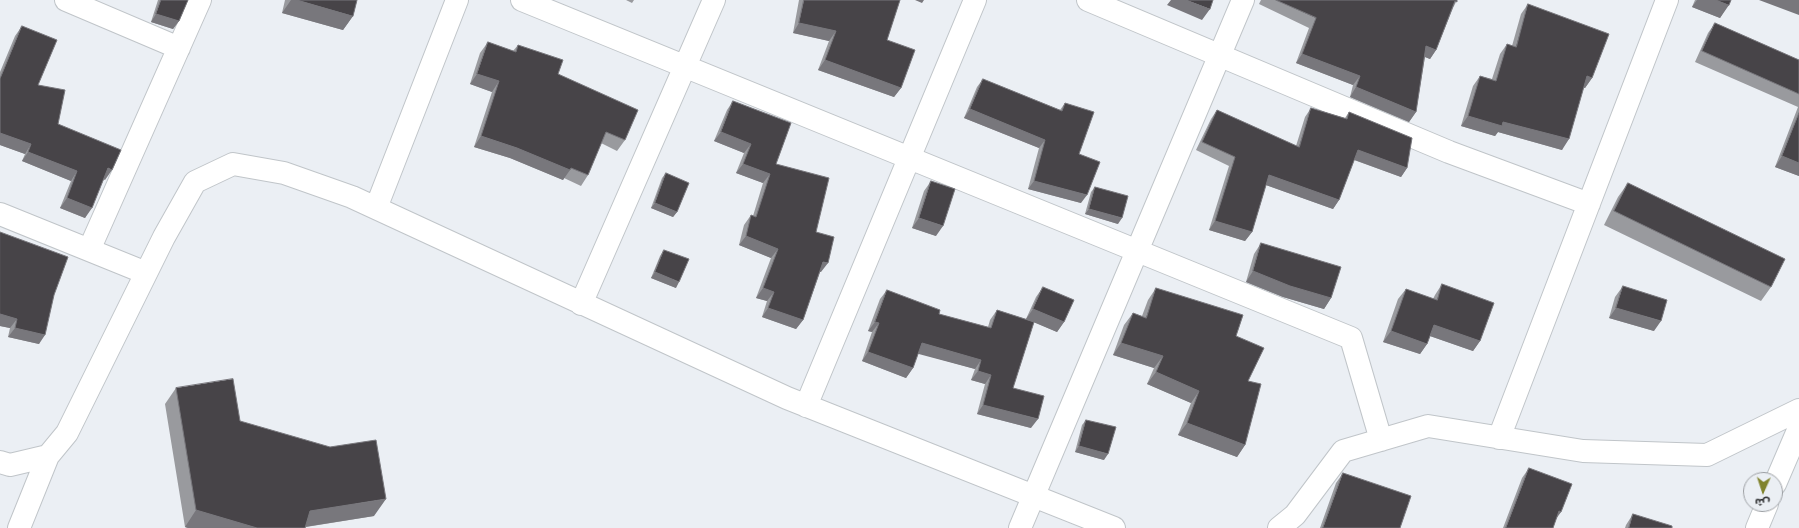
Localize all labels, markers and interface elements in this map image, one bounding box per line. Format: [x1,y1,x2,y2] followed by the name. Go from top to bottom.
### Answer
[1743,472,1783,512] north arrow
[1755,496,1770,510] text: ش

